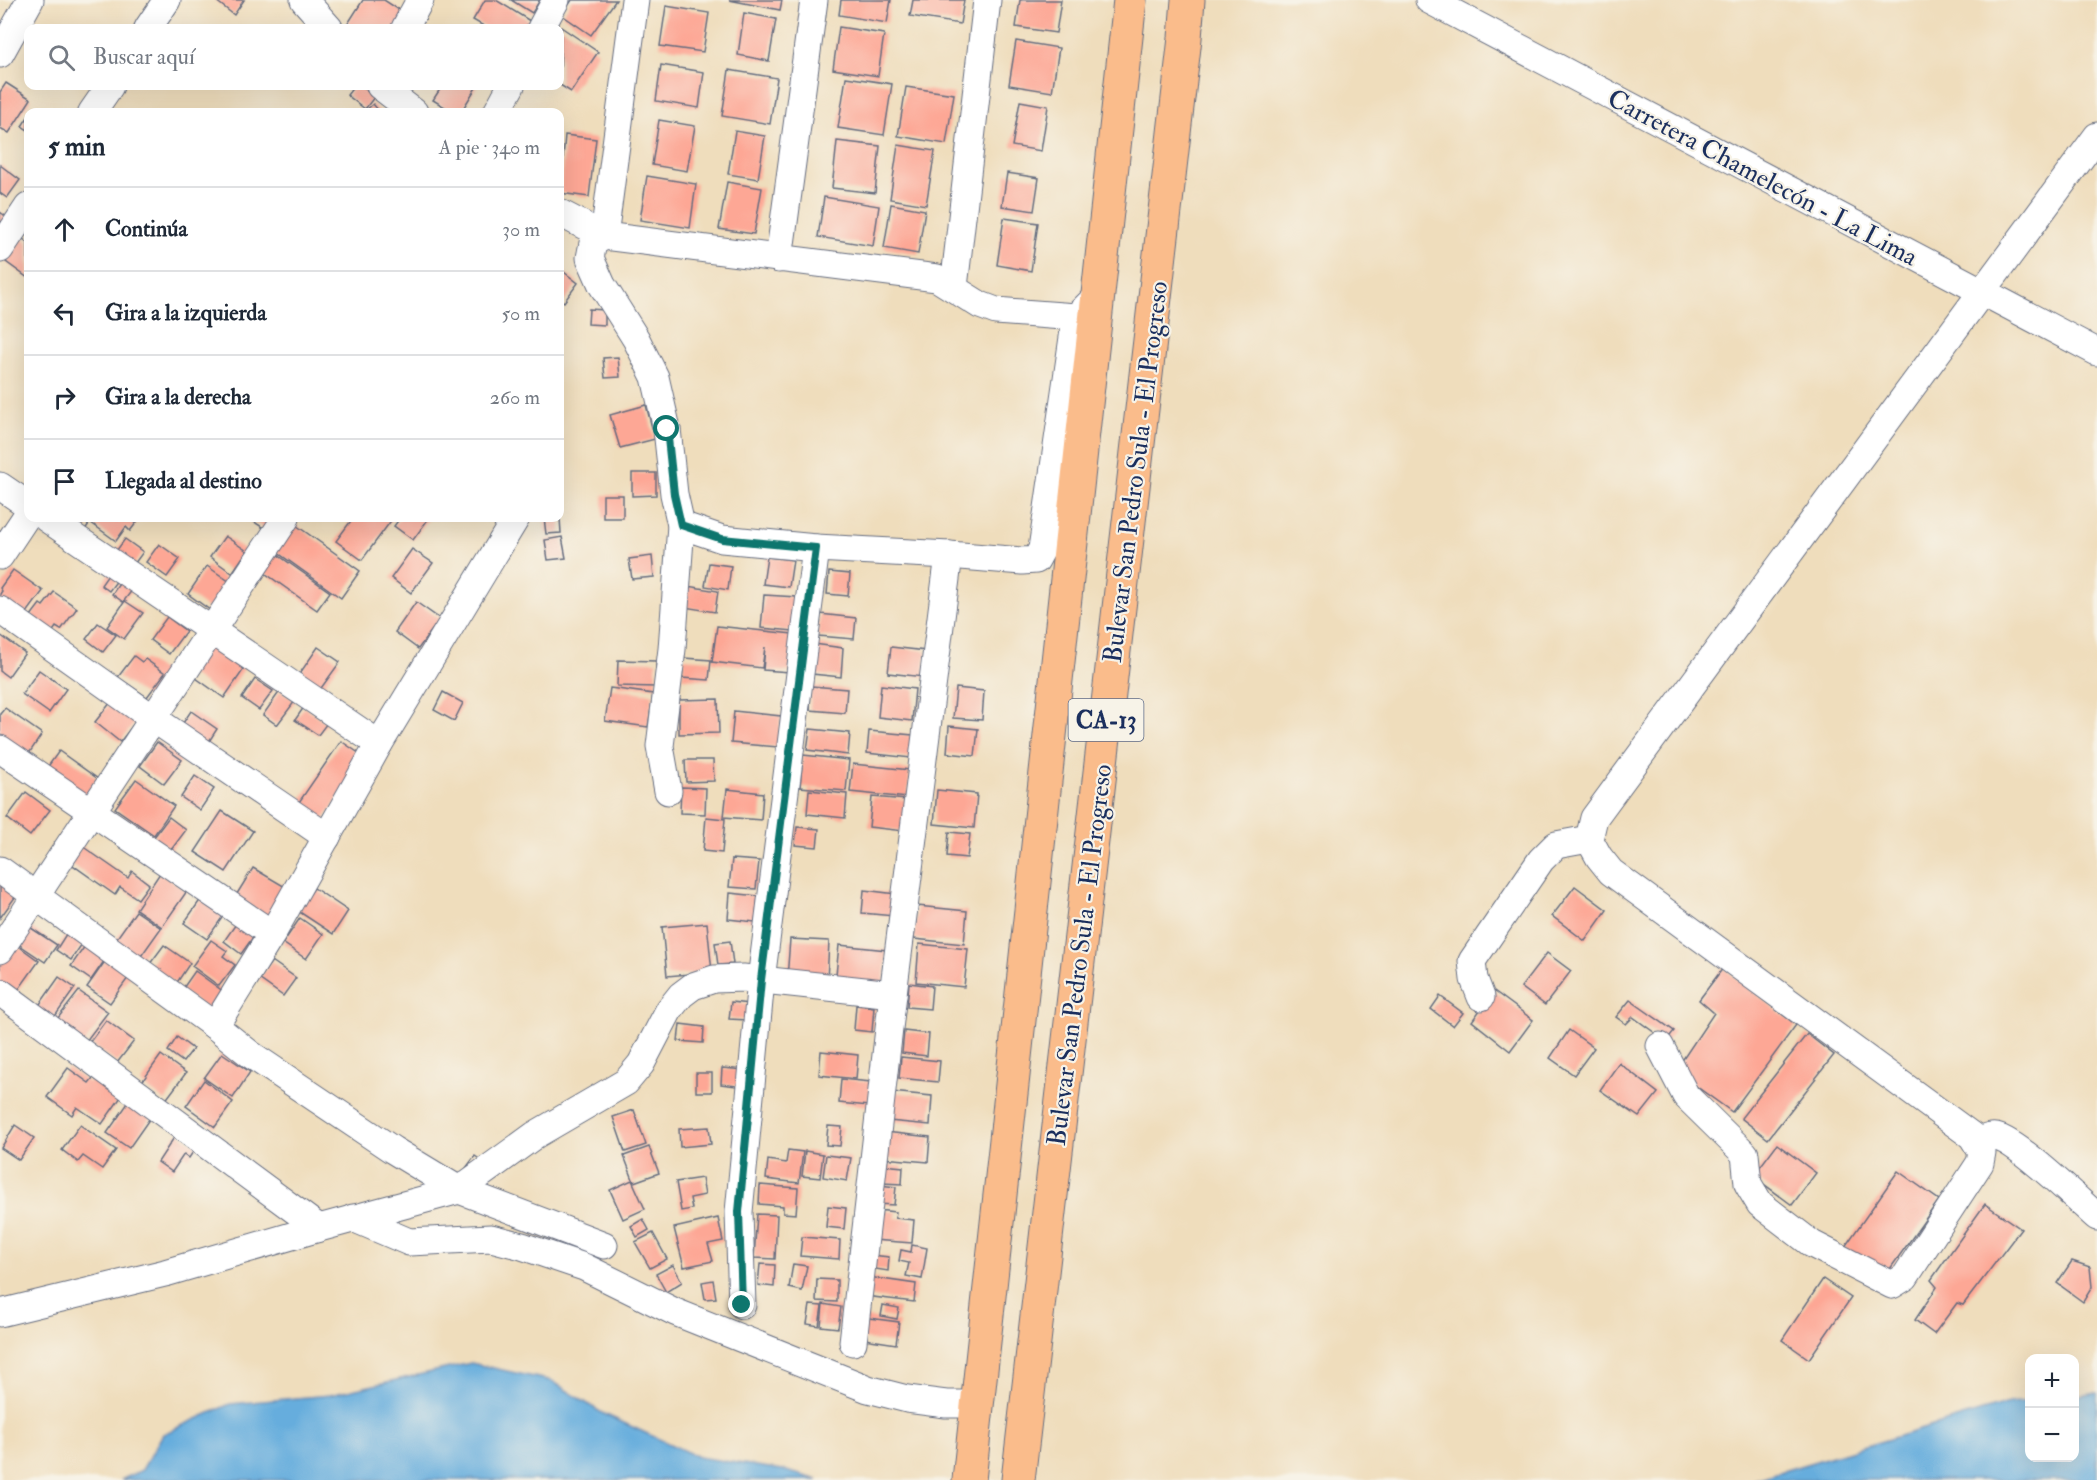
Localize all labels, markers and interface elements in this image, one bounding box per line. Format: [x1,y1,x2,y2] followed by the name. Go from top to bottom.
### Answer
[24,24,564,90] search box
[45,41,78,74] icon: search
[93,43,195,71] text: Buscar aquí
[1602,82,1923,274] street label: Carretera Chamelecón - La Lima
[48,131,105,163] text: 5 min
[439,135,540,160] text: A pie · 340 m
[48,213,81,246] icon: ahead
[105,215,188,243] text: Continúa
[502,217,540,242] text: 30 m
[1097,279,1175,665] street label: Bulevar San Pedro Sula - El Progreso
[48,297,81,330] icon: left
[105,299,266,327] text: Gira a la izquierda
[501,301,540,326] text: 50 m
[48,381,81,414] icon: right
[105,383,251,411] text: Gira a la derecha
[490,385,540,410] text: 260 m
[653,415,679,441] route start
[48,465,81,498] icon: arrive
[105,467,262,495] text: Llegada al destino
[1068,699,1144,741] road number: CA-13
[1041,762,1119,1148] street label: Bulevar San Pedro Sula - El Progreso
[728,1291,754,1317] route end
[2025,1354,2079,1462] map controls
[2025,1354,2079,1408] button: +
[2025,1408,2079,1462] button: −

